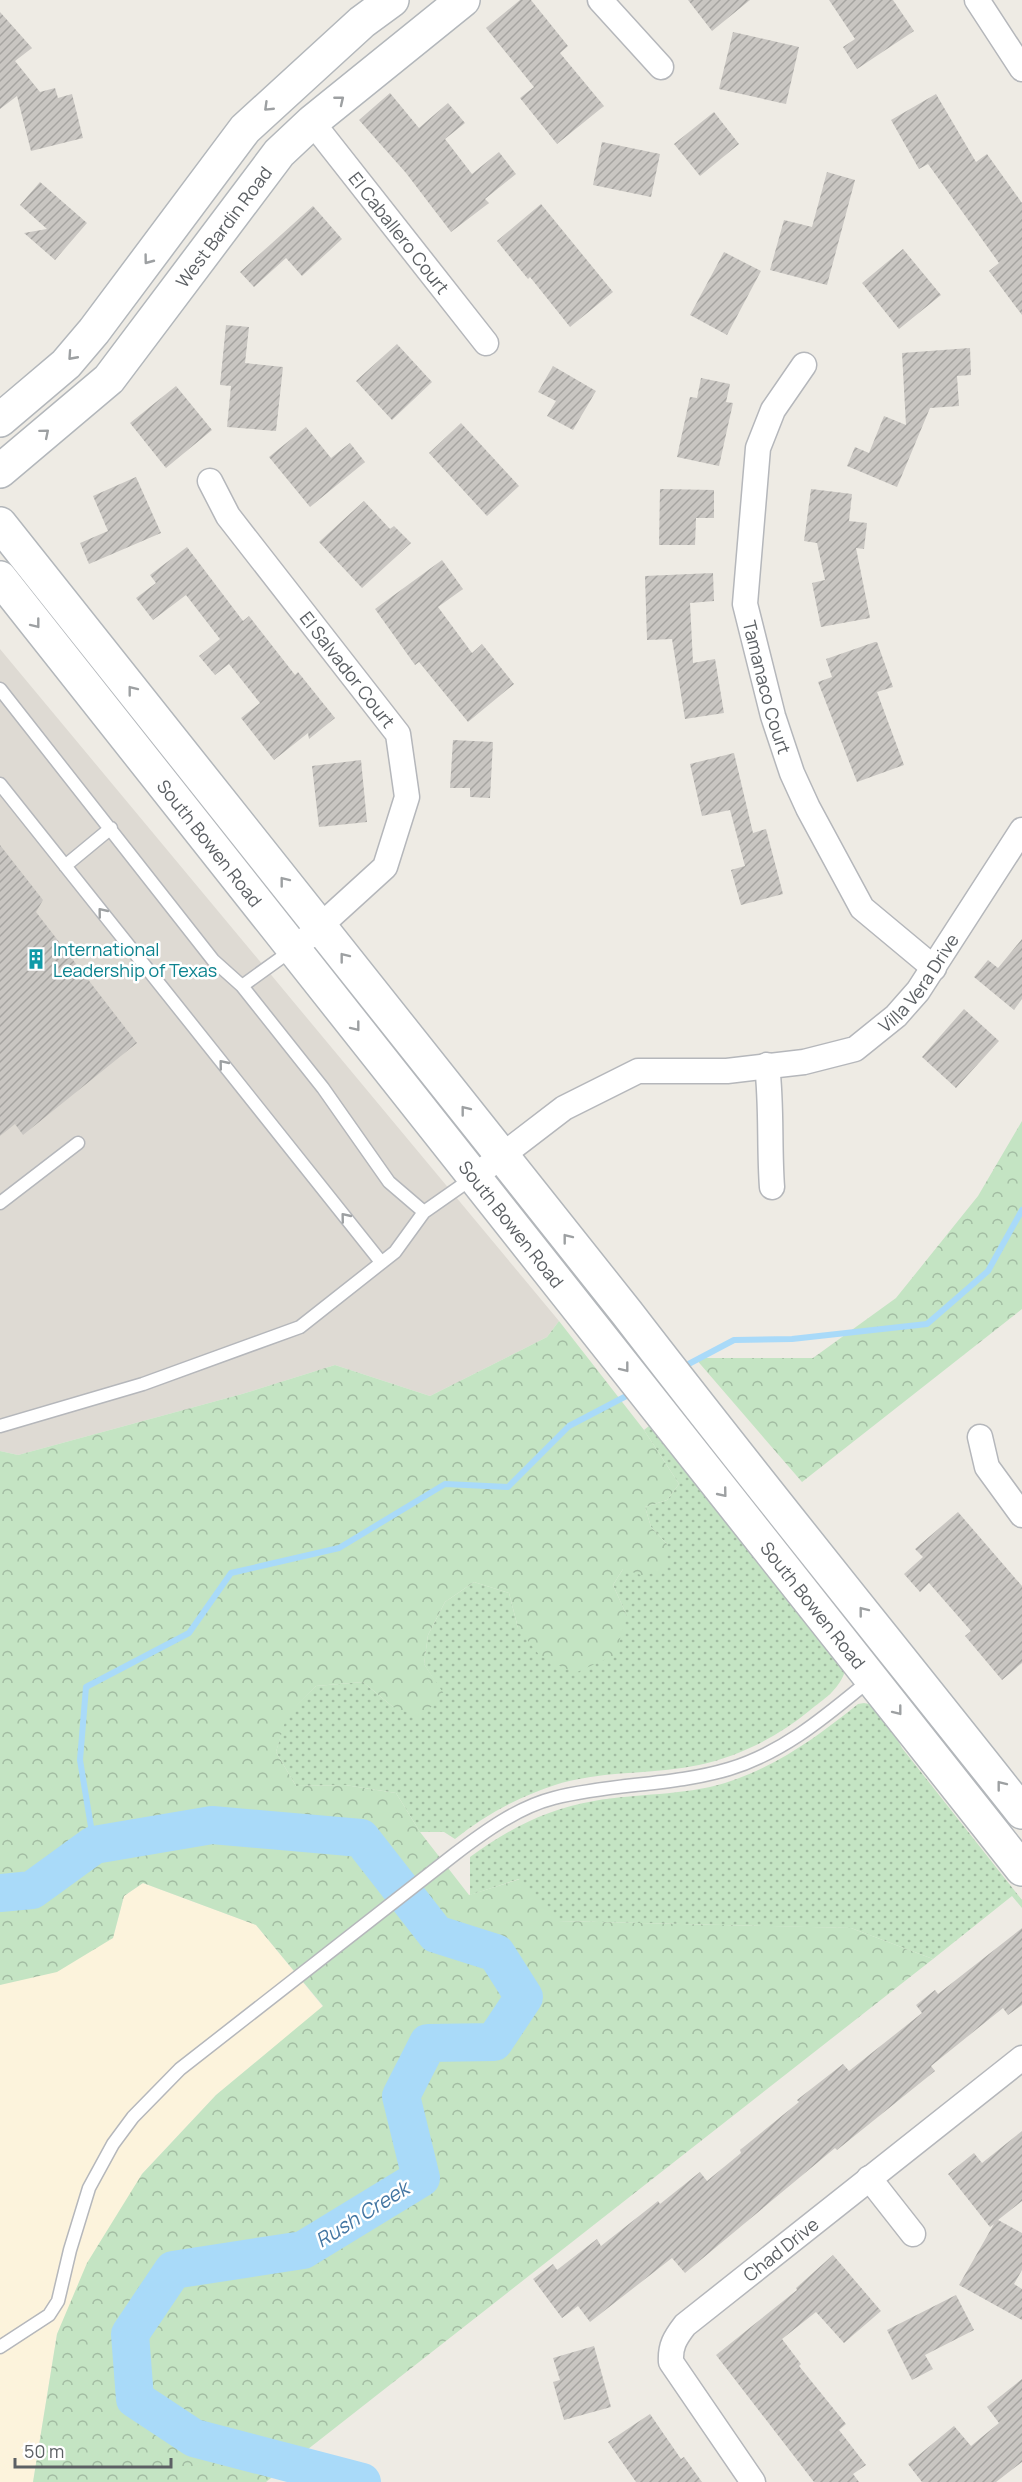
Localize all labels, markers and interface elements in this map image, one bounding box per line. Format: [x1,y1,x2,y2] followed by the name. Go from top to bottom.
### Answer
[333,97,344,108] one-way arrow
[264,100,275,111] one-way arrow
[170,161,277,292] street label: West Bardin Road
[344,167,455,299] street label: El Caballero Court
[144,254,155,265] one-way arrow
[68,350,79,360] one-way arrow
[38,429,49,440] one-way arrow
[295,606,401,733] street label: El Salvador Court
[29,617,40,628] one-way arrow
[738,618,797,757] street label: Tamanaco Court
[128,686,139,697] one-way arrow
[152,774,268,912] street label: South Bowen Road
[280,877,291,888] one-way arrow
[98,907,109,918] one-way arrow
[873,929,964,1038] street label: Villa Vera Drive
[53,937,217,982] place label: International Leadership of Texas
[24,947,48,971] building icon: International Leadership of Texas
[340,953,351,964] one-way arrow
[349,1021,360,1032] one-way arrow
[220,1060,231,1071] one-way arrow
[462,1106,473,1117] one-way arrow
[454,1155,569,1293] street label: South Bowen Road
[341,1212,352,1223] one-way arrow
[564,1234,575,1245] one-way arrow
[618,1362,629,1373] one-way arrow
[716,1486,727,1497] one-way arrow
[755,1536,871,1674] street label: South Bowen Road
[860,1607,871,1618] one-way arrow
[890,1704,901,1715] one-way arrow
[997,1780,1008,1791] one-way arrow
[310,2173,416,2253] water label: Rush Creek
[738,2212,823,2287] street label: Chad Drive
[15,2431,171,2469] scale bar
[24,2439,64,2463] text: 50 m

